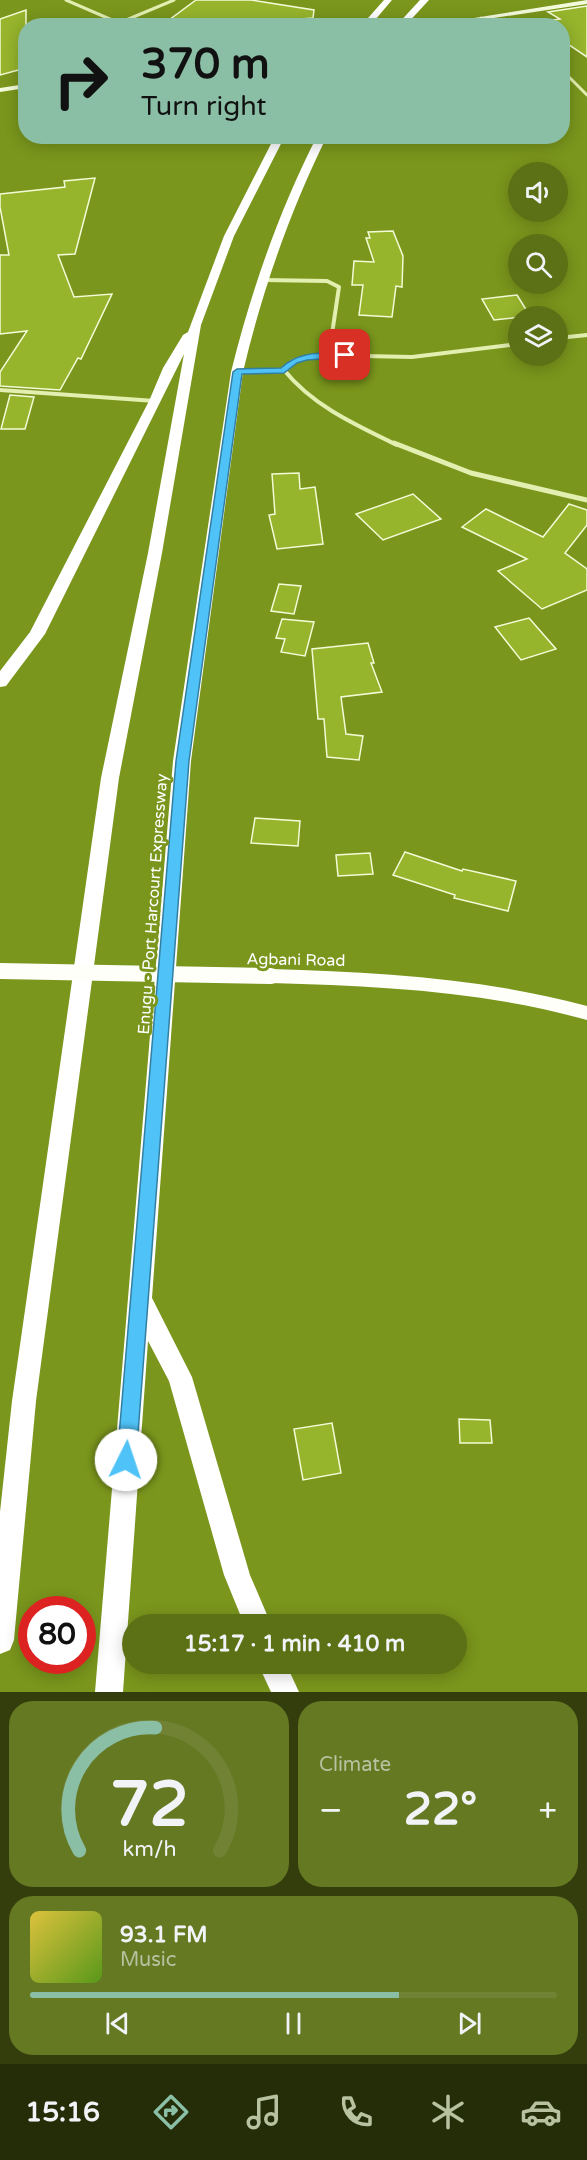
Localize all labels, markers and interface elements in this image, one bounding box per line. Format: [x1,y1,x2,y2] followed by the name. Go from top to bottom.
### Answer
[141,39,270,90] text: 370 m
[42,42,120,120] icon: right
[141,90,267,123] text: Turn right
[508,162,568,366] map controls
[508,162,568,222] button: sound
[508,234,568,294] button: search
[508,306,568,366] button: layers
[319,329,370,380] pin
[328,338,361,371] icon: arrive
[134,773,172,1035] street label: Enugu - Port Harcourt Expressway
[246,949,346,971] street label: Agbani Road
[94,1428,158,1492] position arrow
[18,1596,96,1674] speed limit sign: 80
[184,1631,405,1657] text: 15:17 · 1 min · 410 m
[319,1753,391,1777] text: Climate
[110,1768,188,1843] text: 72
[404,1783,477,1837] text: 22°
[319,1791,343,1830] text: −
[538,1791,557,1830] text: +
[122,1836,176,1862] text: km/h
[120,1922,208,1948] text: 93.1 FM
[120,1948,176,1972] text: Music
[101,2007,134,2040] icon: previous
[277,2007,310,2040] icon: pause
[453,2007,486,2040] icon: next
[150,2091,192,2133] icon: directions
[243,2091,285,2133] icon: music
[335,2091,377,2133] icon: phone
[427,2091,469,2133] icon: climate
[520,2091,562,2133] icon: car
[25,2096,100,2129] text: 15:16

